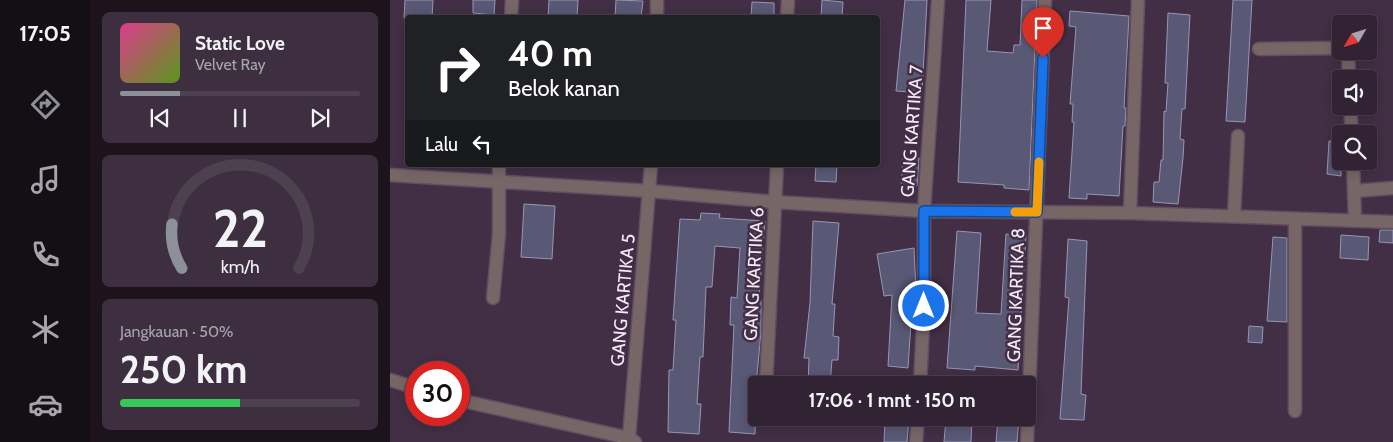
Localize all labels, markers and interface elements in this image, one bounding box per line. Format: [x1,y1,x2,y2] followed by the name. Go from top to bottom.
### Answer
[1022,7,1064,58] pin
[1029,14,1057,42] icon: arrive
[1332,15,1378,60] north arrow
[1332,15,1377,170] map controls
[19,20,71,47] text: 17:05
[195,32,285,55] text: Static Love
[508,32,593,75] text: 40 m
[425,35,490,100] icon: right
[195,55,266,74] text: Velvet Ray
[896,64,928,198] street label: GANG KARTIKA 7
[1332,70,1377,115] button: sound
[508,75,620,102] text: Belok kanan
[28,87,63,122] icon: directions
[146,104,174,132] icon: previous
[226,104,254,132] icon: pause
[306,104,334,132] icon: next
[1332,125,1377,170] button: search
[468,130,496,158] icon: left
[425,133,458,156] text: Lalu
[28,162,63,197] icon: music
[212,197,268,260] text: 22
[740,207,768,341] street label: GANG KARTIKA 6
[1003,227,1029,363] street label: GANG KARTIKA 8
[606,233,640,367] street label: GANG KARTIKA 5
[28,237,63,272] icon: phone
[220,256,260,277] text: km/h
[897,279,949,331] position arrow
[28,312,63,347] icon: climate
[120,322,234,341] text: Jangkauan · 50%
[120,346,247,393] text: 250 km
[405,361,470,426] speed limit sign: 30
[28,387,63,422] icon: car
[808,389,976,412] text: 17:06 · 1 mnt · 150 m

